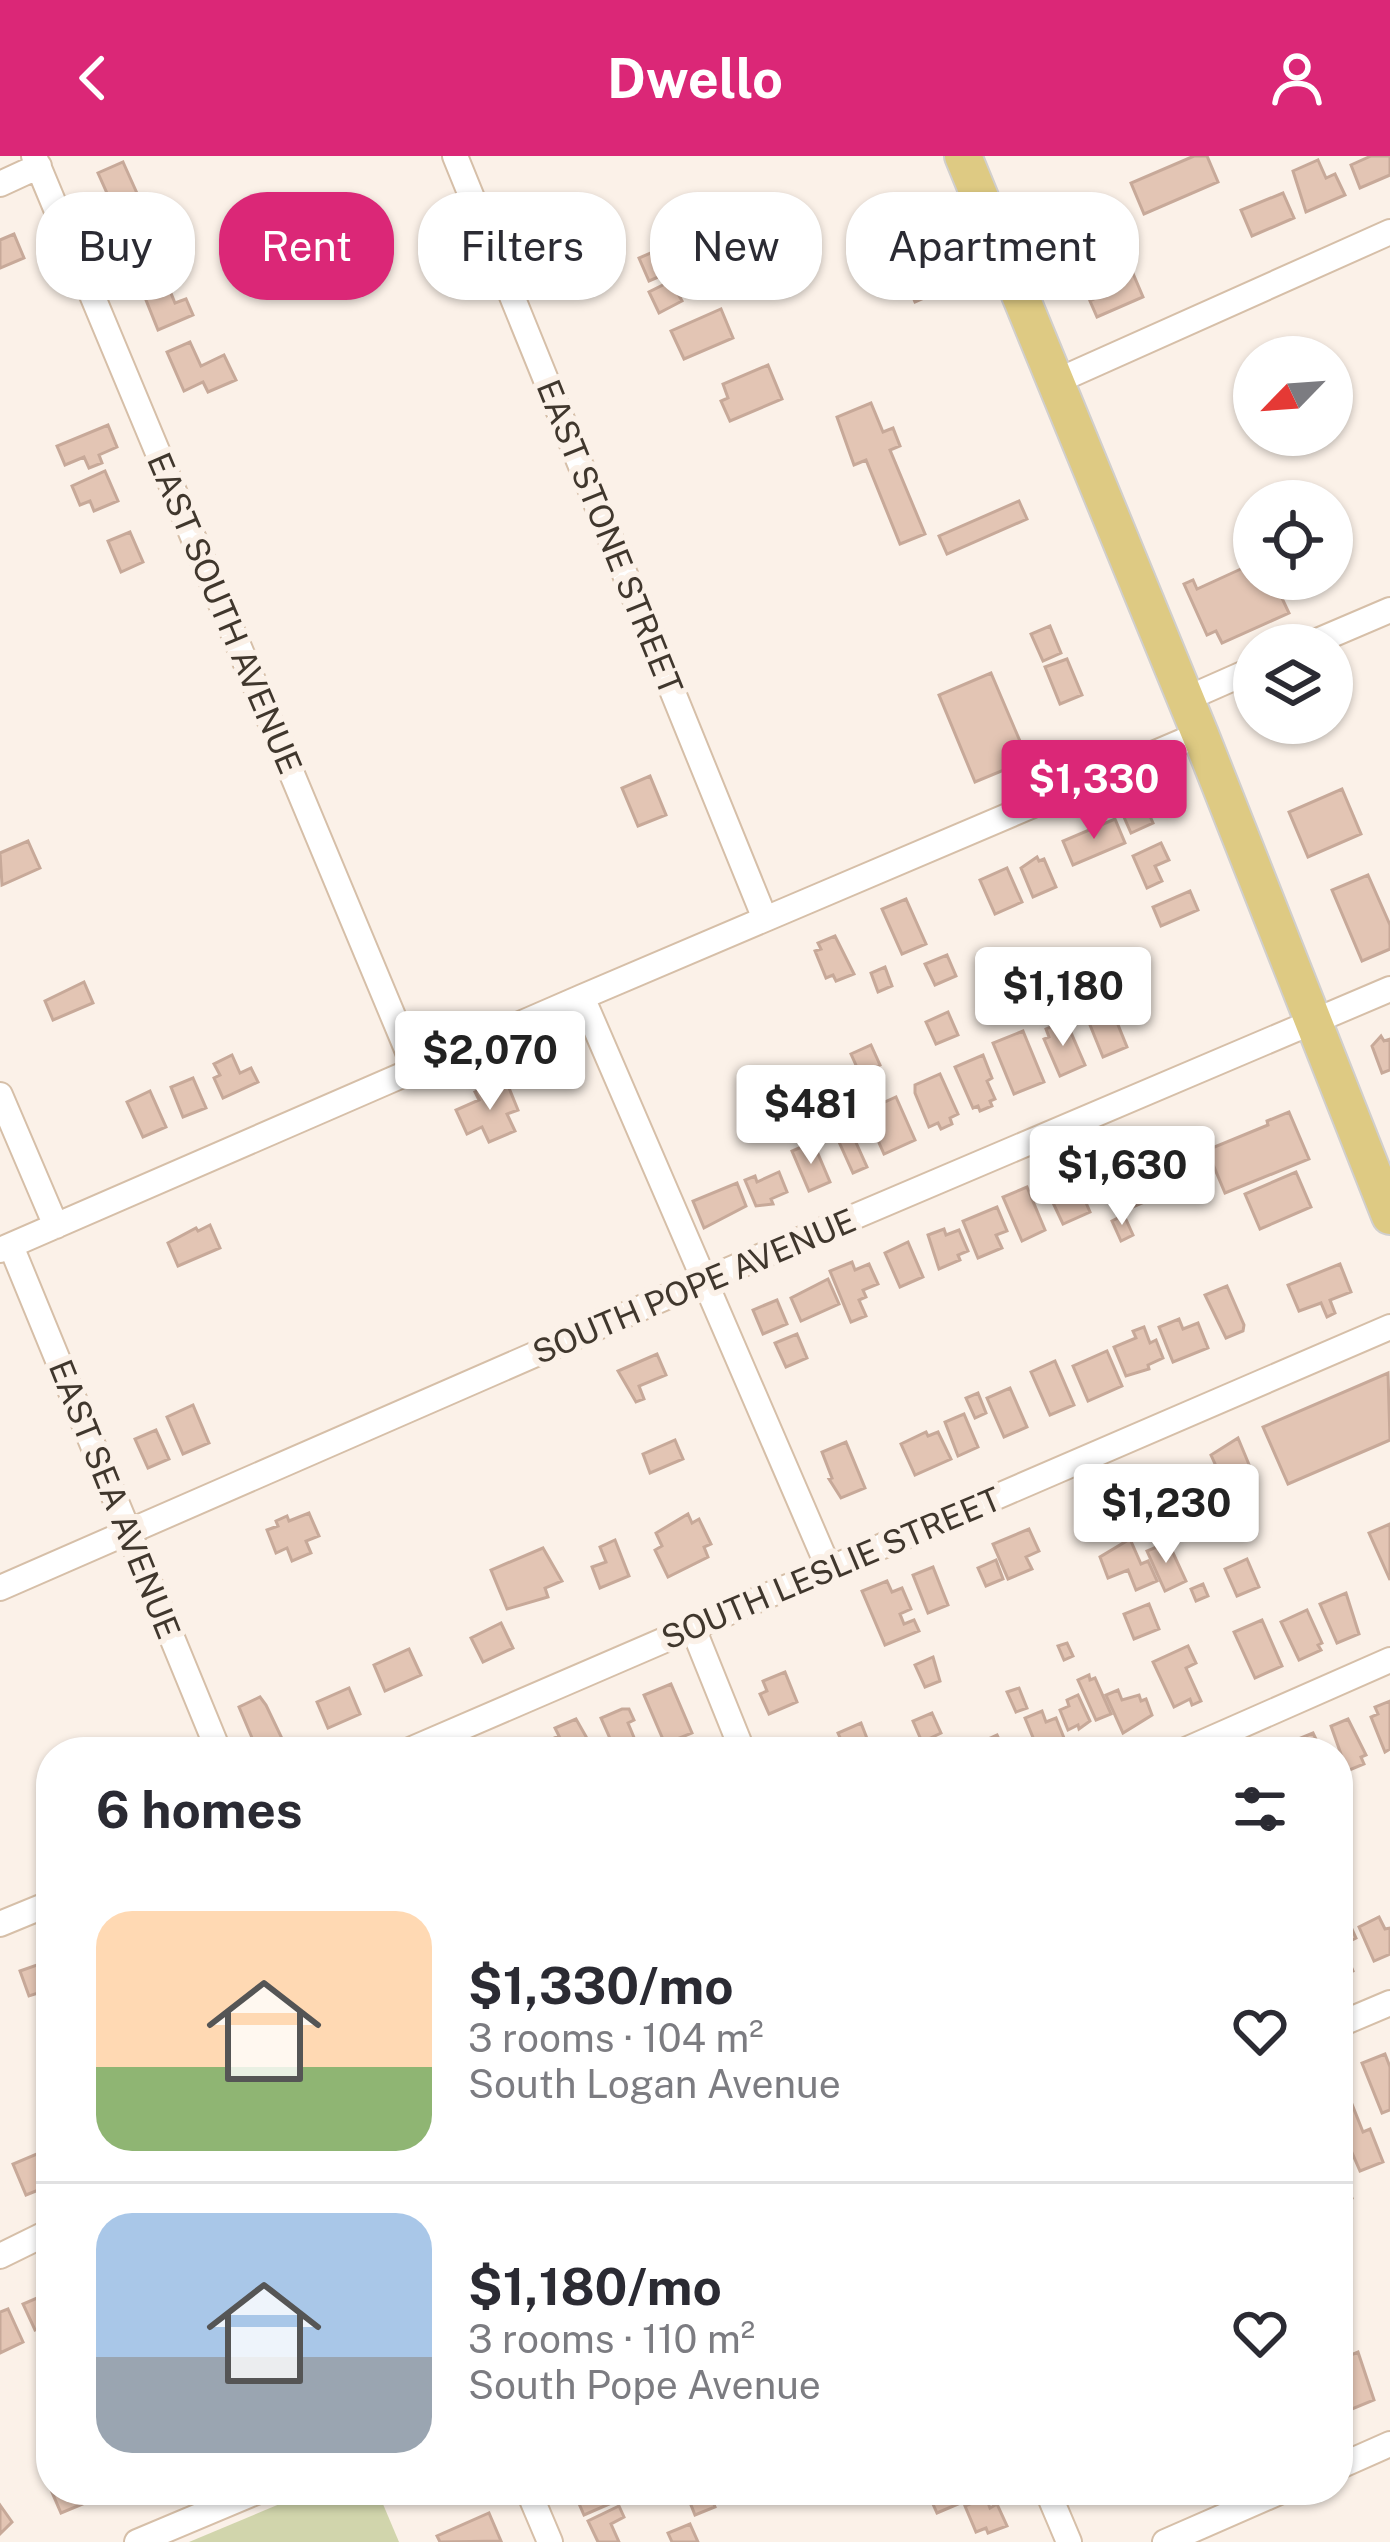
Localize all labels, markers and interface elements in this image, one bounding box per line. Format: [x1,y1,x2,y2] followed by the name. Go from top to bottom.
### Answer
[60,45,126,111] icon: back
[1264,45,1330,111] icon: person
[607,47,783,110] text: Dwello
[36,192,195,300] chip: Buy
[219,192,394,300] chip: Rent
[418,192,626,300] chip: Filters
[650,192,822,300] chip: New
[846,192,1139,300] chip: Apartment
[1233,336,1353,456] north arrow
[1233,336,1353,744] map controls
[530,374,690,700] street label: EAST STONE STREET
[140,447,310,779] street label: EAST SOUTH AVENUE
[1233,480,1353,600] button: locate
[1233,624,1353,744] button: layers
[996,740,1192,842] pin: $1,330
[1029,756,1159,802] text: $1,330
[965,947,1161,1049] pin: $1,180
[1002,963,1124,1009] text: $1,180
[392,1011,588,1113] pin: $2,070
[422,1027,558,1073] text: $2,070
[740,1065,882,1167] pin: $481
[764,1081,859,1127] text: $481
[1024,1126,1220,1228] pin: $1,630
[1057,1142,1187,1188] text: $1,630
[527,1201,861,1371] street label: SOUTH POPE AVENUE
[42,1354,188,1644] street label: EAST SEA AVENUE
[1068,1464,1264,1566] pin: $1,230
[656,1479,1006,1657] street label: SOUTH LESLIE STREET
[1101,1480,1231,1526] text: $1,230
[1227,1776,1293,1842] icon: filters
[96,1780,303,1839] text: 6 homes
[468,1956,734,2015] text: $1,330/mo
[192,1959,336,2103] icon: home
[1227,1998,1293,2064] icon: heart
[468,2015,764,2061] text: 3 rooms · 104 m²
[468,2061,841,2107] text: South Logan Avenue
[468,2257,722,2316] text: $1,180/mo
[192,2261,336,2405] icon: home
[1227,2300,1293,2366] icon: heart
[468,2316,755,2362] text: 3 rooms · 110 m²
[468,2362,821,2408] text: South Pope Avenue

